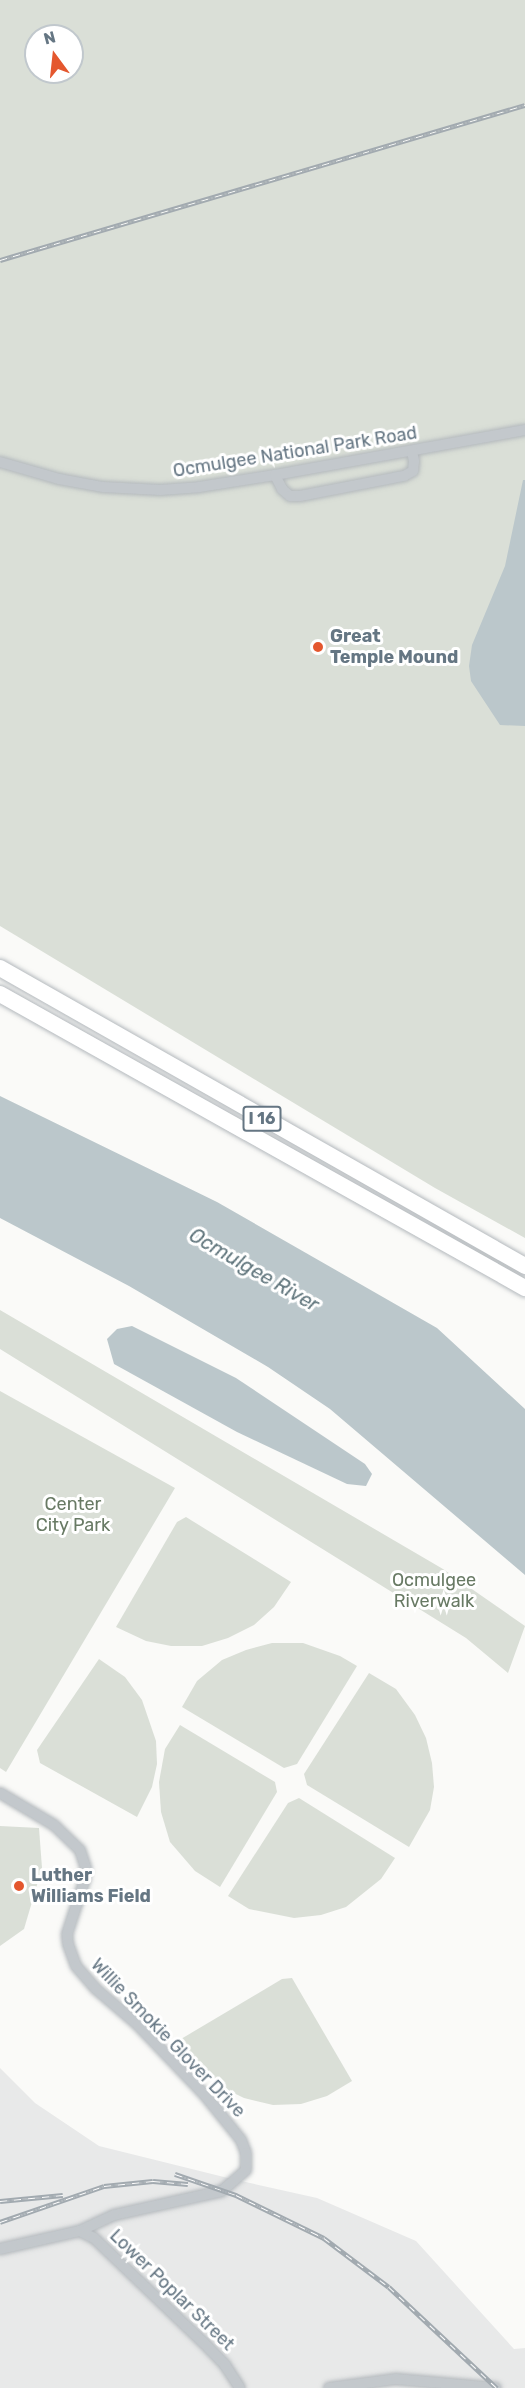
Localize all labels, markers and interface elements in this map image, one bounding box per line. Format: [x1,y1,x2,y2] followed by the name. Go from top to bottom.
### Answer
[24,24,84,84] north arrow
[42,27,58,49] text: N
[171,422,419,482] street label: Ocmulgee National Park Road
[330,626,458,668] place label: Great Temple Mound
[311,640,325,654] marker: Great Temple Mound
[242,1106,282,1132] road number: I 16
[185,1223,323,1317] water label: Ocmulgee River
[35,1494,111,1537] park label: Center City Park
[392,1570,476,1612] park label: Ocmulgee Riverwalk
[31,1865,151,1908] place label: Luther Williams Field
[12,1879,26,1893] marker: Luther Williams Field
[86,1954,250,2122] street label: Willie Smokie Glover Drive
[105,2225,239,2355] street label: Lower Poplar Street

